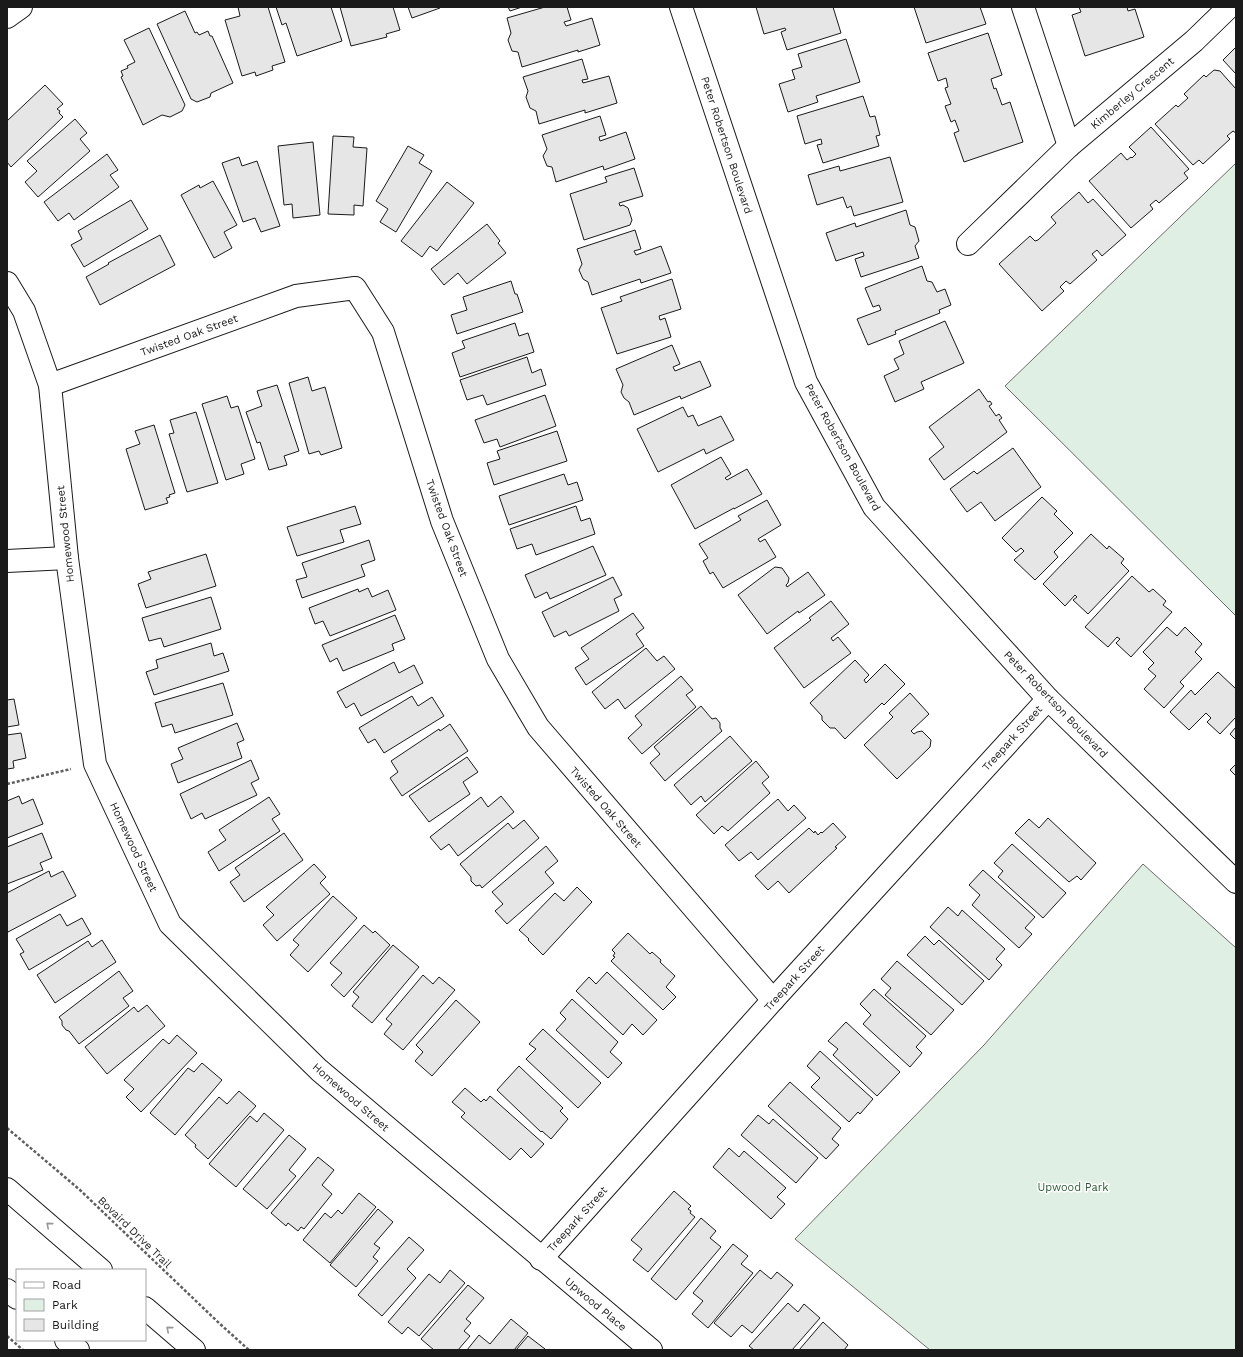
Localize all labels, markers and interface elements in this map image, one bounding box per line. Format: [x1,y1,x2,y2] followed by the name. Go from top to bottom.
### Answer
[1088,54,1177,132] street label: Kimberley Crescent
[698,75,755,215] street label: Peter Robertson Boulevard
[139,312,240,359] street label: Twisted Oak Street
[802,381,883,513] street label: Peter Robertson Boulevard
[423,478,470,579] street label: Twisted Oak Street
[54,485,77,583] street label: Homewood Street
[1001,648,1110,761] street label: Peter Robertson Boulevard
[980,703,1045,774] street label: Treepark Street
[567,764,644,851] street label: Twisted Oak Street
[107,800,160,894] street label: Homewood Street
[762,943,827,1014] street label: Treepark Street
[310,1061,392,1134] street label: Homewood Street
[1038,1181,1108,1194] park label: Upwood Park
[545,1184,610,1255] street label: Treepark Street
[95,1194,175,1271] street label: Bovaird Drive Trail
[46,1222,53,1229] one-way arrow
[16,1269,146,1341] legend
[562,1275,629,1334] street label: Upwood Place
[52,1278,81,1292] text: Road
[52,1298,78,1312] text: Park
[52,1318,99,1332] text: Building
[167,1327,174,1334] one-way arrow

